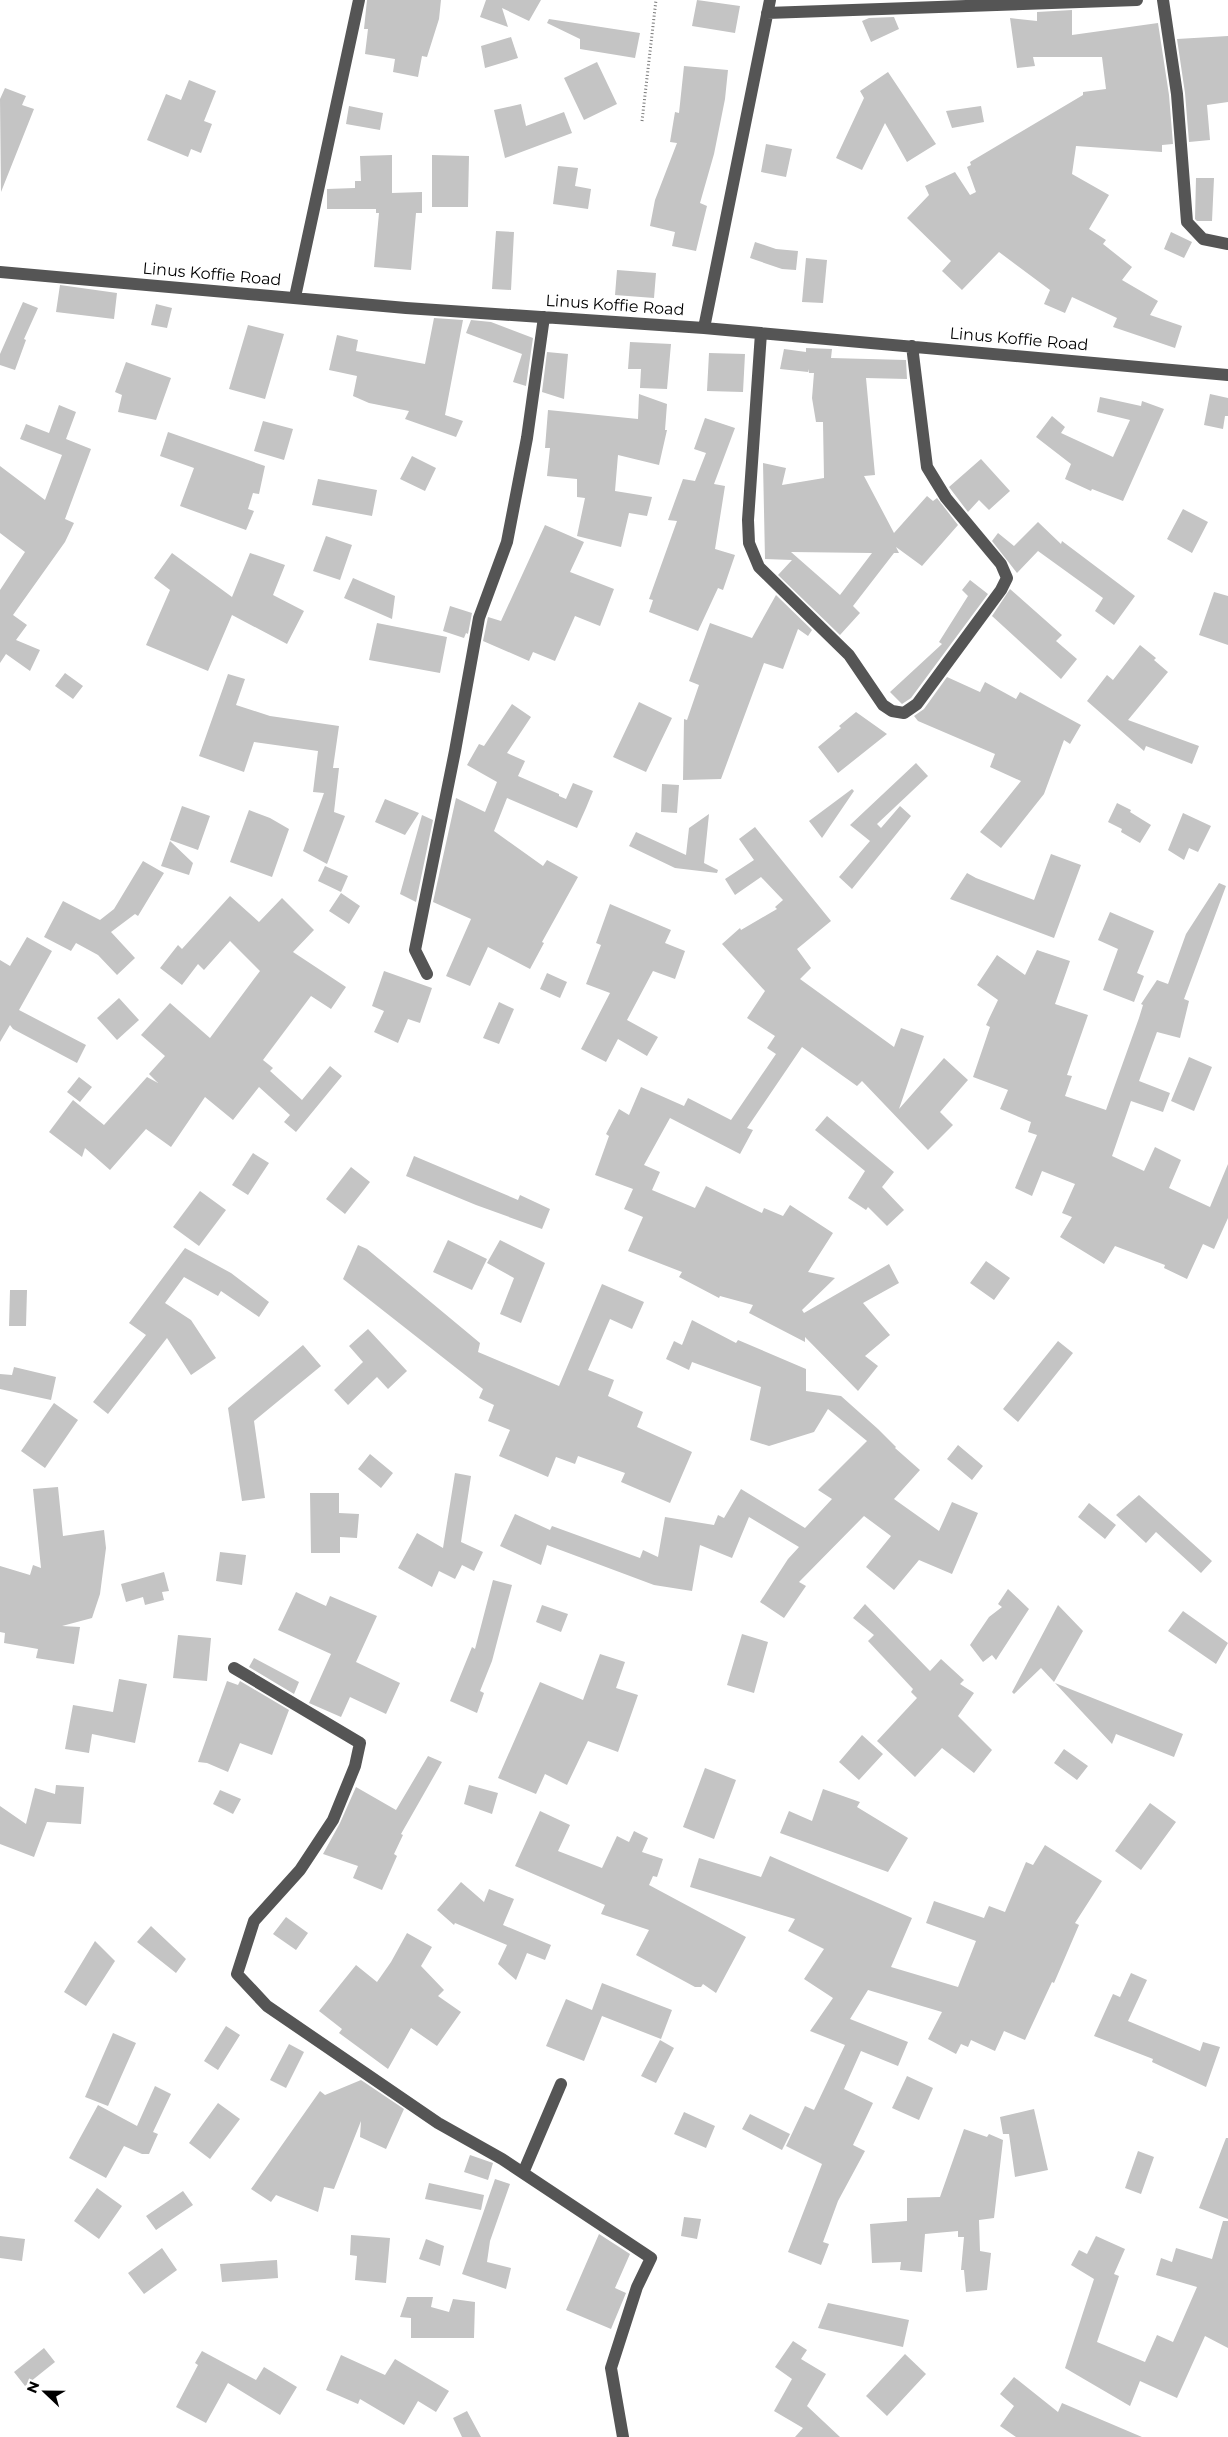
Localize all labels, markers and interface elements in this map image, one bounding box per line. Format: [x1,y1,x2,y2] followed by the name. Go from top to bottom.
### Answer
[142,258,282,290] street label: Linus Koffie Road
[545,291,685,319] street label: Linus Koffie Road
[949,323,1089,355] street label: Linus Koffie Road
[20,2367,70,2417] north arrow
[22,2379,43,2396] text: N

